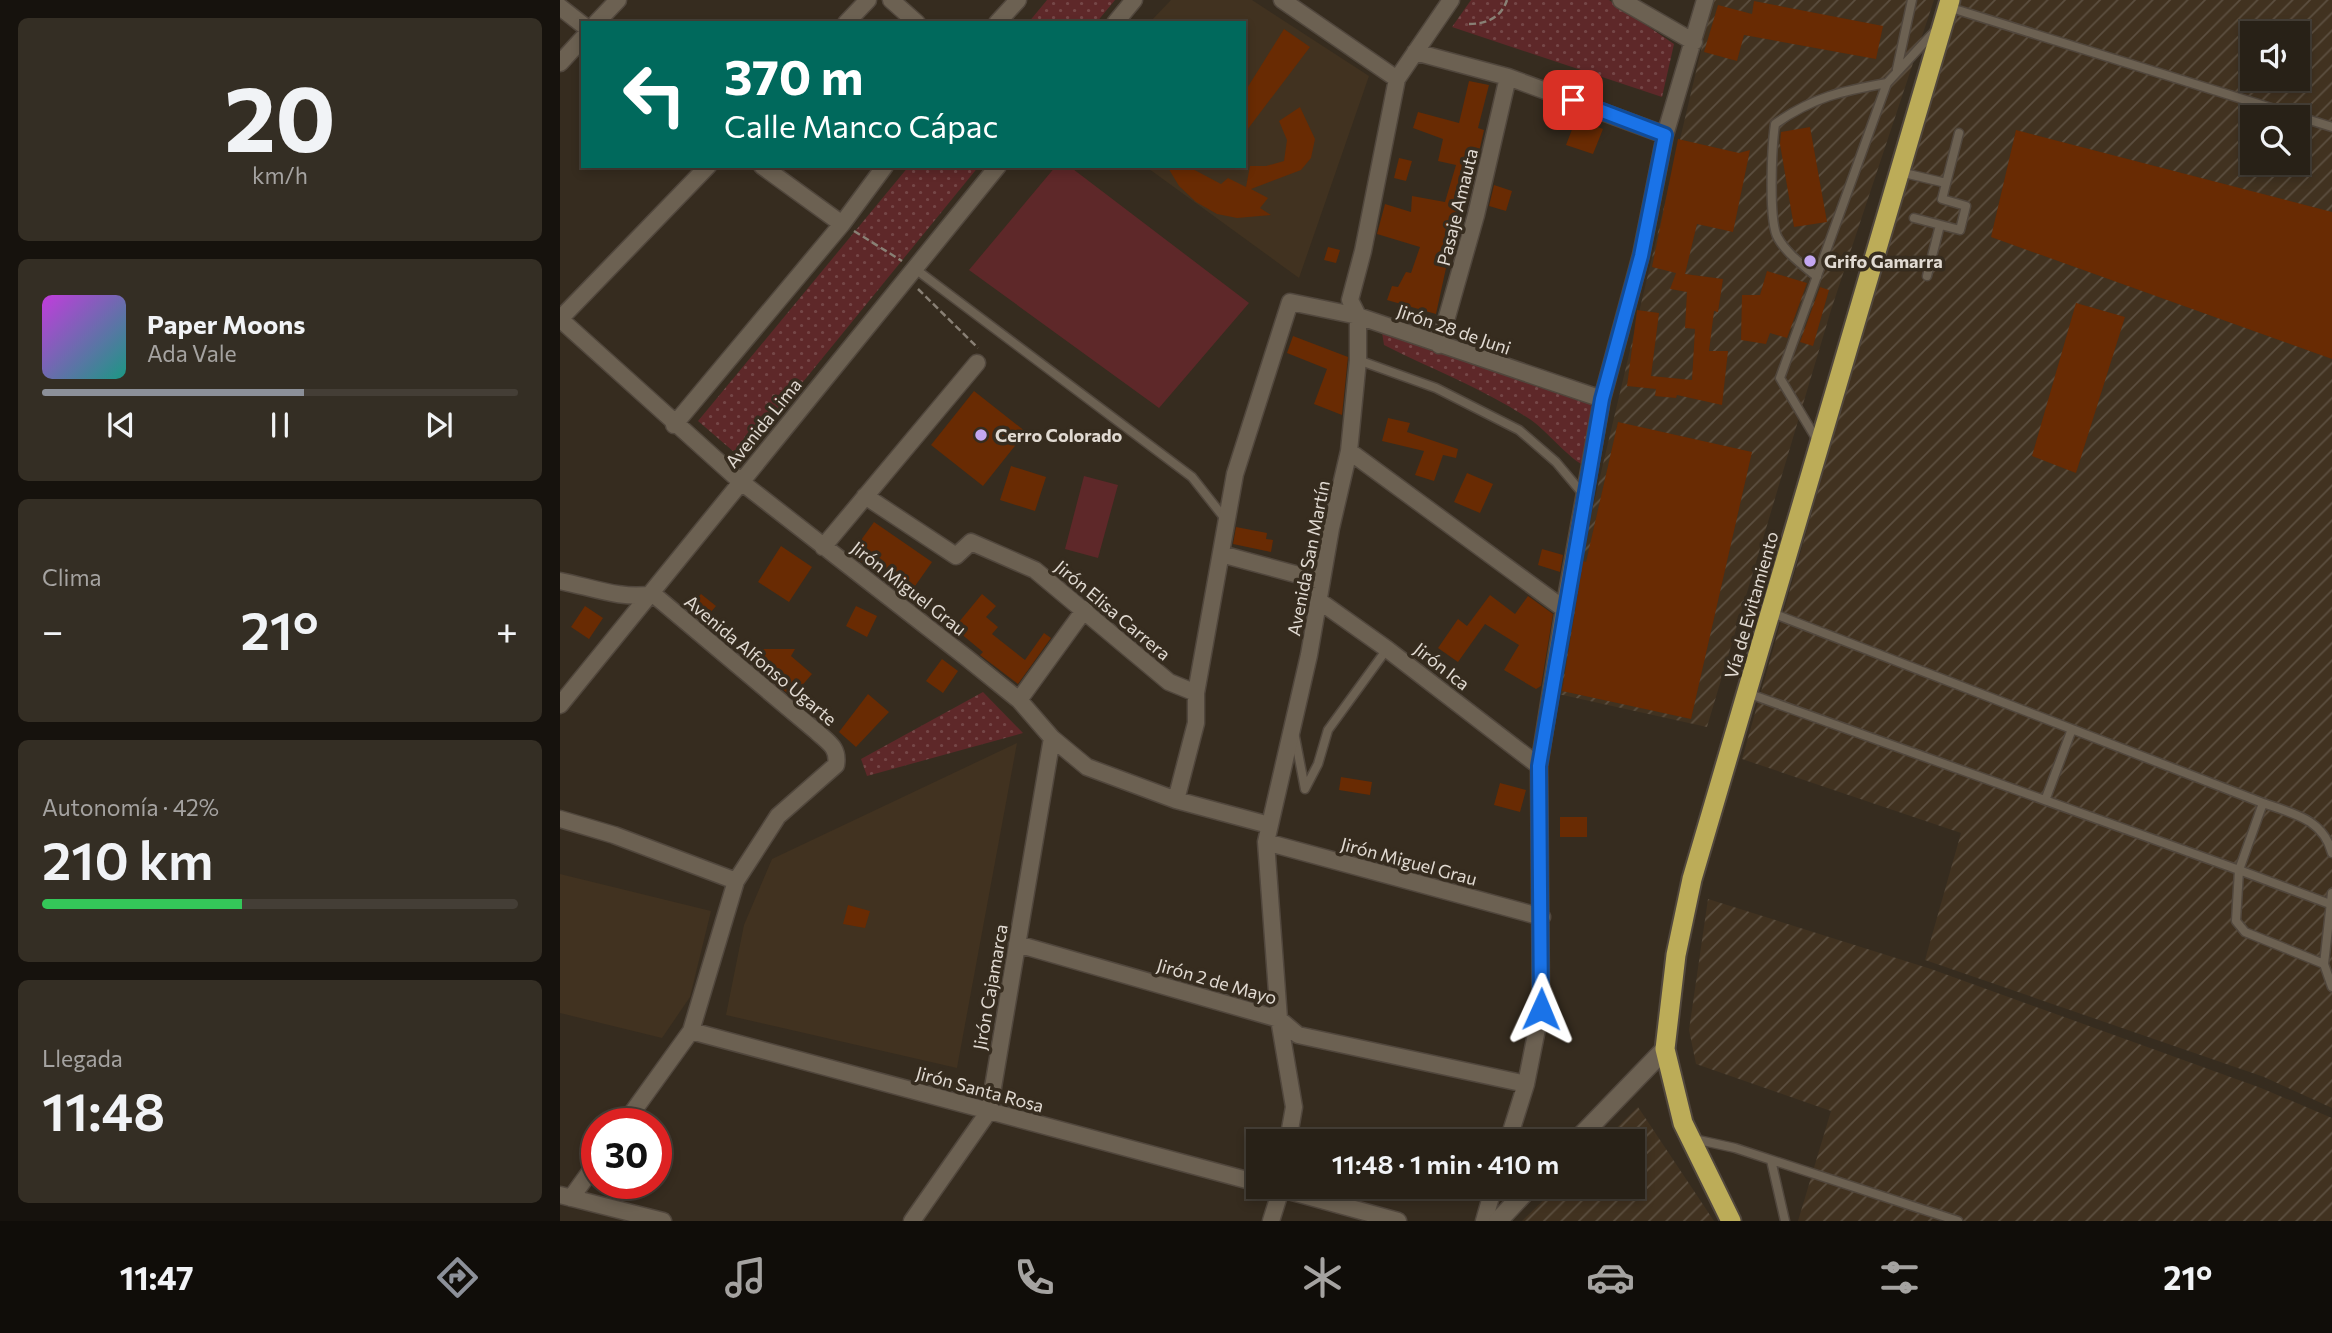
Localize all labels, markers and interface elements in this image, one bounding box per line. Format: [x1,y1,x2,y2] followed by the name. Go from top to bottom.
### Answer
[2240,21,2310,175] map controls
[2240,21,2310,91] button: sound
[724,45,863,105] text: 370 m
[609,49,700,140] icon: left
[224,59,336,171] text: 20
[1543,70,1603,130] pin
[1554,81,1592,119] icon: arrive
[724,105,998,145] text: Calle Manco Cápac
[2240,105,2310,175] button: search
[1432,146,1482,268] street label: Pasaje Amauta
[252,161,308,189] text: km/h
[1824,250,1943,272] place label: Grifo Gamarra
[1802,253,1818,269] marker: Grifo Gamarra
[1394,299,1514,359] street label: Jirón 28 de Juni
[147,308,305,339] text: Paper Moons
[147,339,237,367] text: Ada Vale
[720,374,806,472] street label: Avenida Lima
[102,406,140,444] icon: previous
[261,406,299,444] icon: pause
[420,406,458,444] icon: next
[995,424,1123,446] place label: Cerro Colorado
[973,427,989,443] marker: Cerro Colorado
[1282,478,1334,638] street label: Avenida San Martín
[1719,529,1783,681] street label: Vía de Evitamiento
[847,536,971,640] street label: Jirón Miguel Grau
[1051,555,1175,665] street label: Jirón Elisa Carrera
[42,563,102,591] text: Clima
[681,590,841,730] street label: Avenida Alfonso Ugarte
[240,597,319,661] text: 21°
[42,606,64,653] text: −
[496,606,518,653] text: +
[1410,637,1474,695] street label: Jirón Ica
[42,793,219,821] text: Autonomía · 42%
[42,827,213,891] text: 210 km
[1338,832,1480,890] street label: Jirón Miguel Grau
[968,922,1012,1052] street label: Jirón Cajamarca
[1154,953,1280,1009] street label: Jirón 2 de Mayo
[1504,972,1578,1046] position arrow
[42,1044,123,1072] text: Llegada
[914,1061,1046,1117] street label: Jirón Santa Rosa
[42,1078,165,1142] text: 11:48
[581,1108,672,1199] speed limit sign: 30
[1332,1148,1559,1179] text: 11:48 · 1 min · 410 m
[433,1253,482,1302] icon: directions
[721,1253,770,1302] icon: music
[1010,1253,1059,1302] icon: phone
[1298,1253,1347,1302] icon: climate
[1586,1253,1635,1302] icon: car
[1875,1253,1924,1302] icon: filters
[120,1257,194,1297] text: 11:47
[2163,1257,2212,1297] text: 21°

